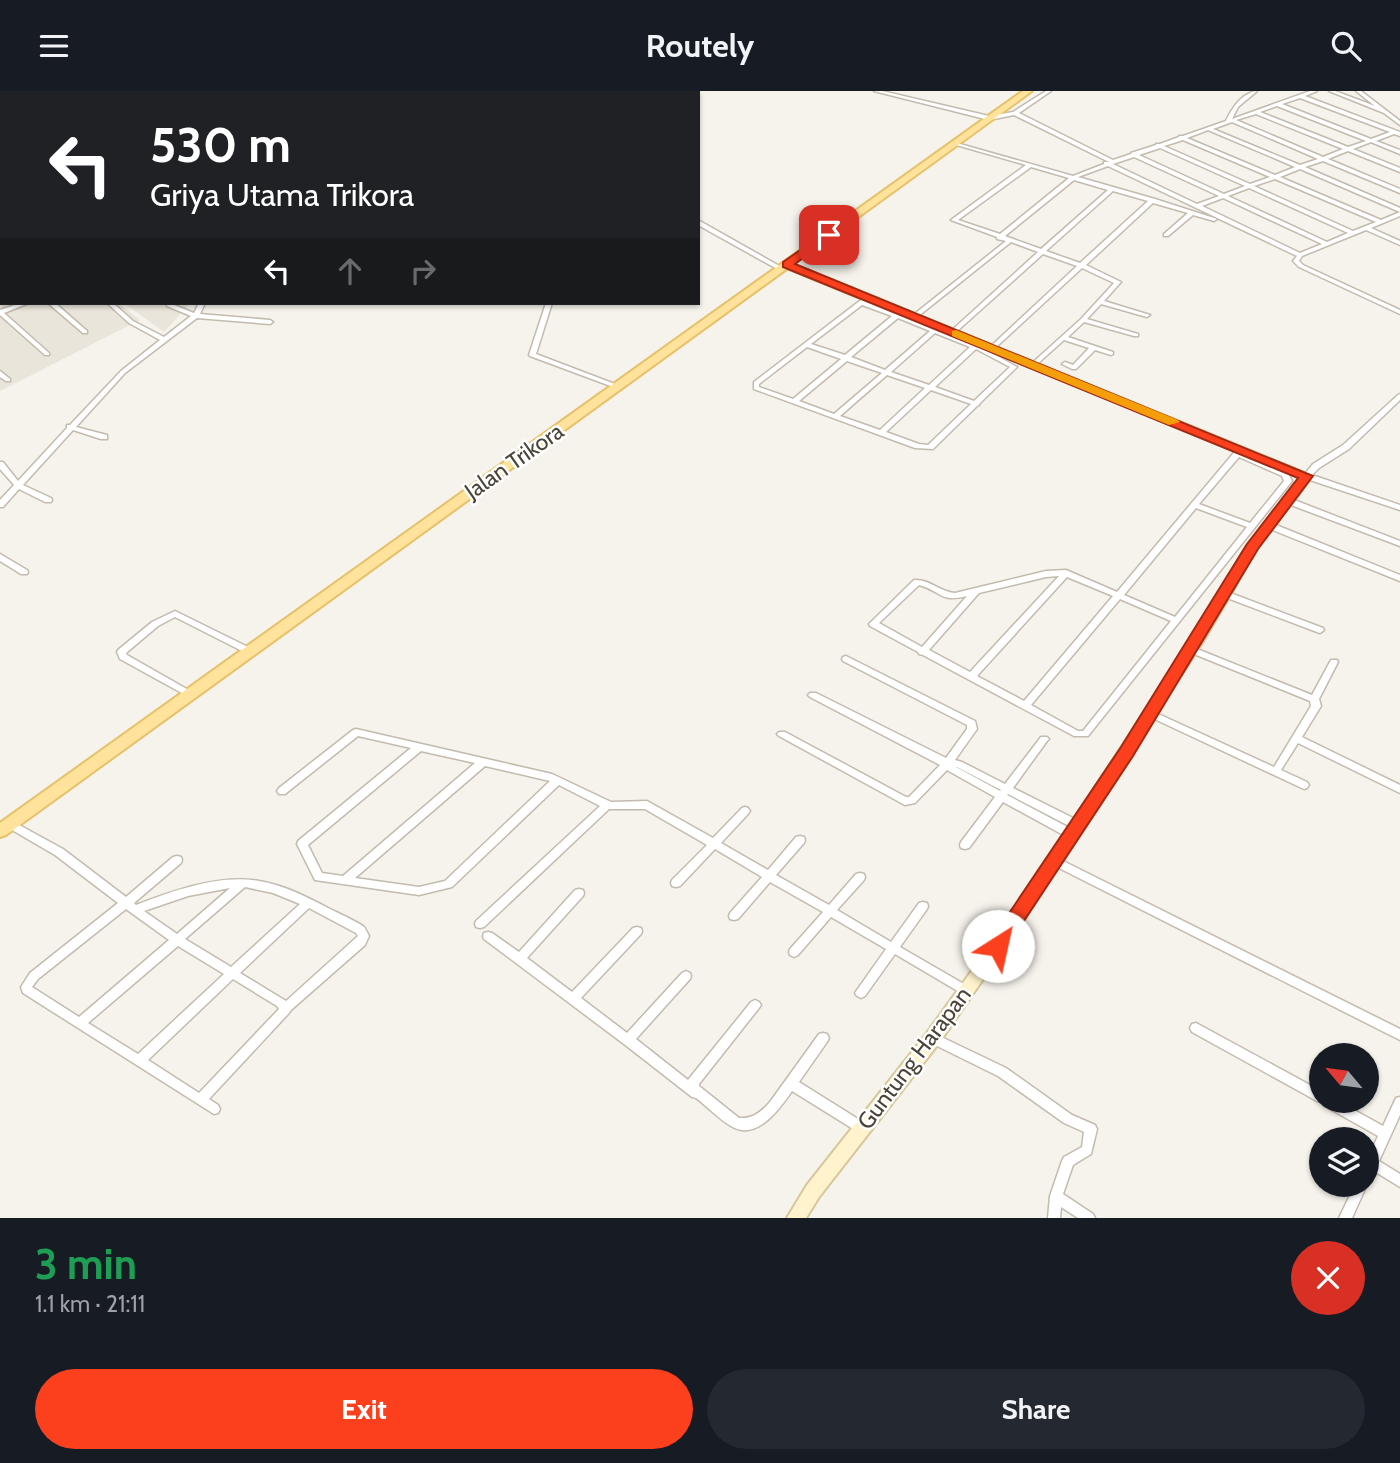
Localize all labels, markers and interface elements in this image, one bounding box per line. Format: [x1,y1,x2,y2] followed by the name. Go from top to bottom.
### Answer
[646,26,754,65] text: Routely
[35,27,73,65] icon: menu
[1327,27,1365,65] icon: search
[150,115,291,174] text: 530 m
[35,119,126,210] icon: left
[150,175,414,214] text: Griya Utama Trikora
[799,205,859,265] pin
[810,216,848,254] icon: arrive
[258,252,296,290] icon: left
[331,252,369,290] icon: ahead
[404,252,442,290] icon: right
[458,417,569,506] street label: Jalan Trikora
[961,909,1035,983] position arrow
[851,981,977,1135] street label: Guntung Harapan
[1309,1043,1379,1113] north arrow
[1309,1043,1379,1197] map controls
[1309,1127,1379,1197] button: layers
[35,1238,137,1290] text: 3 min
[1291,1241,1365,1315] button: close
[35,1290,145,1318] text: 1.1 km · 21:11
[35,1369,693,1449] button: Exit
[707,1369,1365,1449] button: Share

